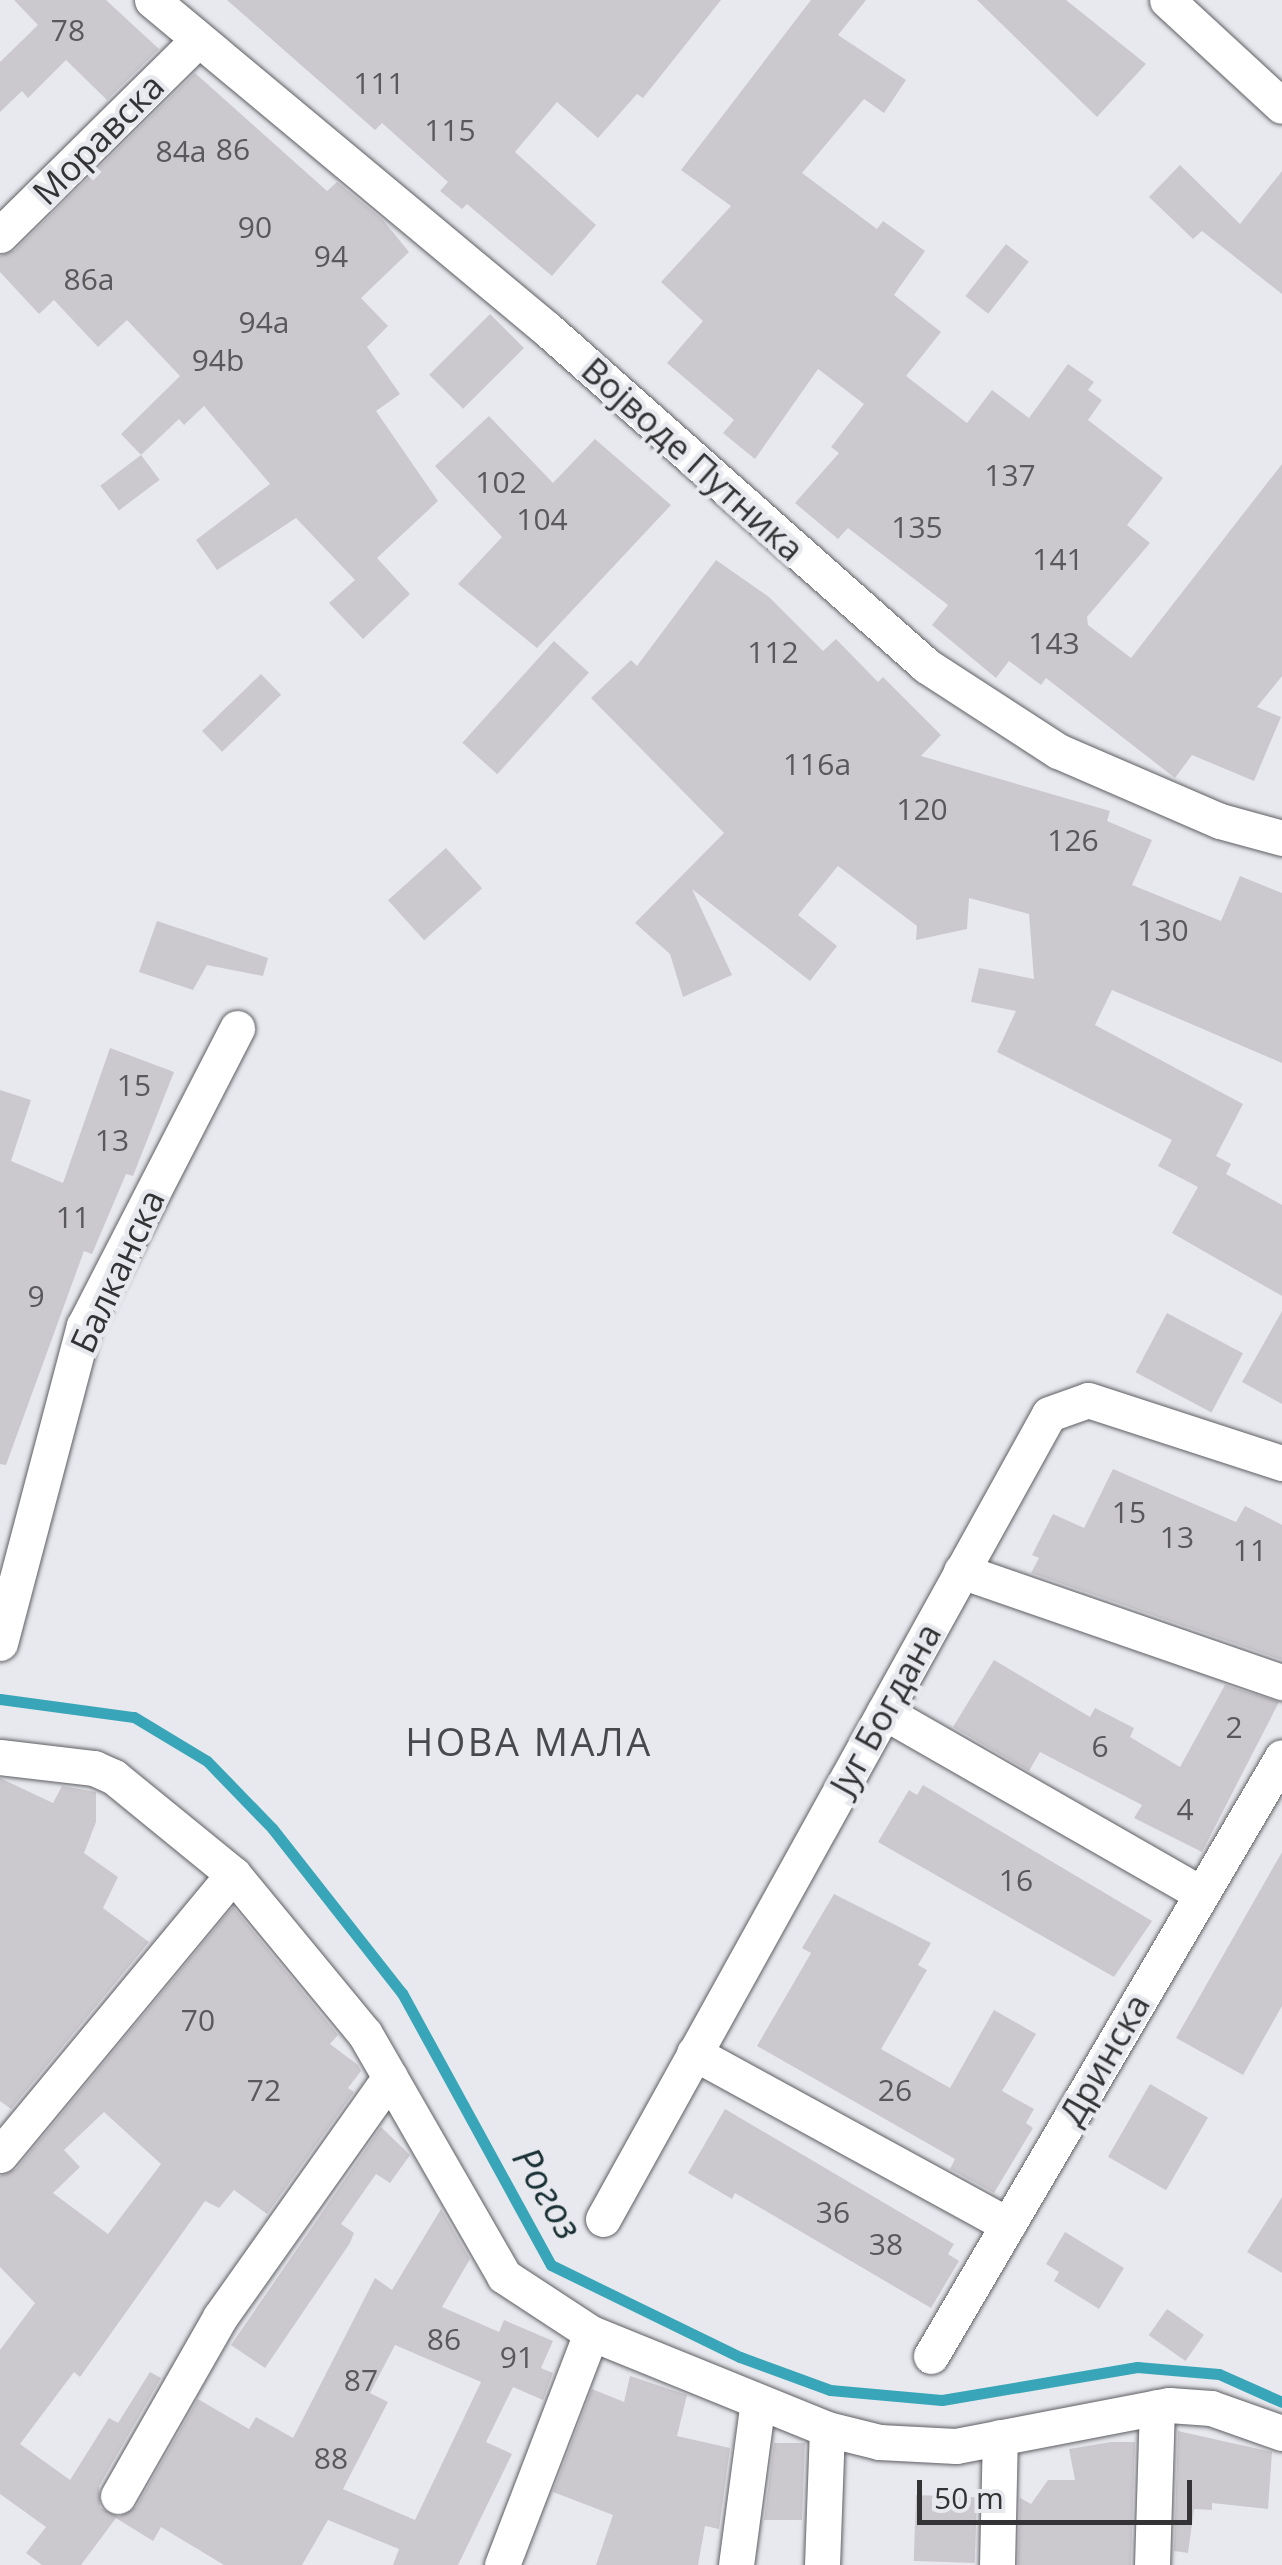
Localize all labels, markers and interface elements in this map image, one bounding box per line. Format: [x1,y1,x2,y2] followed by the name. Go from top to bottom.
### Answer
[51,12,85,48] house number: 78
[24,65,172,213] street label: Моравска
[353,65,405,101] house number: 111
[424,112,476,148] house number: 115
[216,131,250,167] house number: 86
[156,133,206,169] house number: 84a
[238,209,272,245] house number: 90
[314,238,348,274] house number: 94
[64,261,114,297] house number: 86a
[239,304,289,340] house number: 94a
[192,342,244,378] house number: 94b
[573,348,813,570] street label: Војводе Путника
[984,457,1036,493] house number: 137
[475,464,527,500] house number: 102
[516,501,568,537] house number: 104
[891,509,943,545] house number: 135
[1032,541,1084,577] house number: 141
[1028,625,1080,661] house number: 143
[747,634,799,670] house number: 112
[783,746,851,782] house number: 116a
[896,791,948,827] house number: 120
[1047,822,1099,858] house number: 126
[1137,912,1189,948] house number: 130
[117,1067,151,1103] house number: 15
[95,1122,129,1158] house number: 13
[61,1183,173,1359] street label: Балканска
[56,1199,90,1235] house number: 11
[27,1278,45,1314] house number: 9
[1112,1494,1146,1530] house number: 15
[1160,1519,1194,1555] house number: 13
[1233,1532,1267,1568] house number: 11
[821,1616,949,1802] street label: Југ Богдана
[1225,1709,1243,1745] house number: 2
[405,1719,653,1765] district label: НОВА МАЛА
[1091,1728,1109,1764] house number: 6
[1176,1791,1194,1827] house number: 4
[999,1862,1033,1898] house number: 16
[1050,1986,1158,2132] street label: Дринска
[181,2002,215,2038] house number: 70
[247,2072,281,2108] house number: 72
[878,2072,912,2108] house number: 26
[504,2139,592,2247] water label: Рогоз
[816,2194,850,2230] house number: 36
[869,2226,903,2262] house number: 38
[427,2321,461,2357] house number: 86
[500,2339,534,2375] house number: 91
[344,2362,378,2398] house number: 87
[314,2440,348,2476] house number: 88
[922,2460,1197,2522] scale bar
[934,2477,1004,2518] text: 50 m

